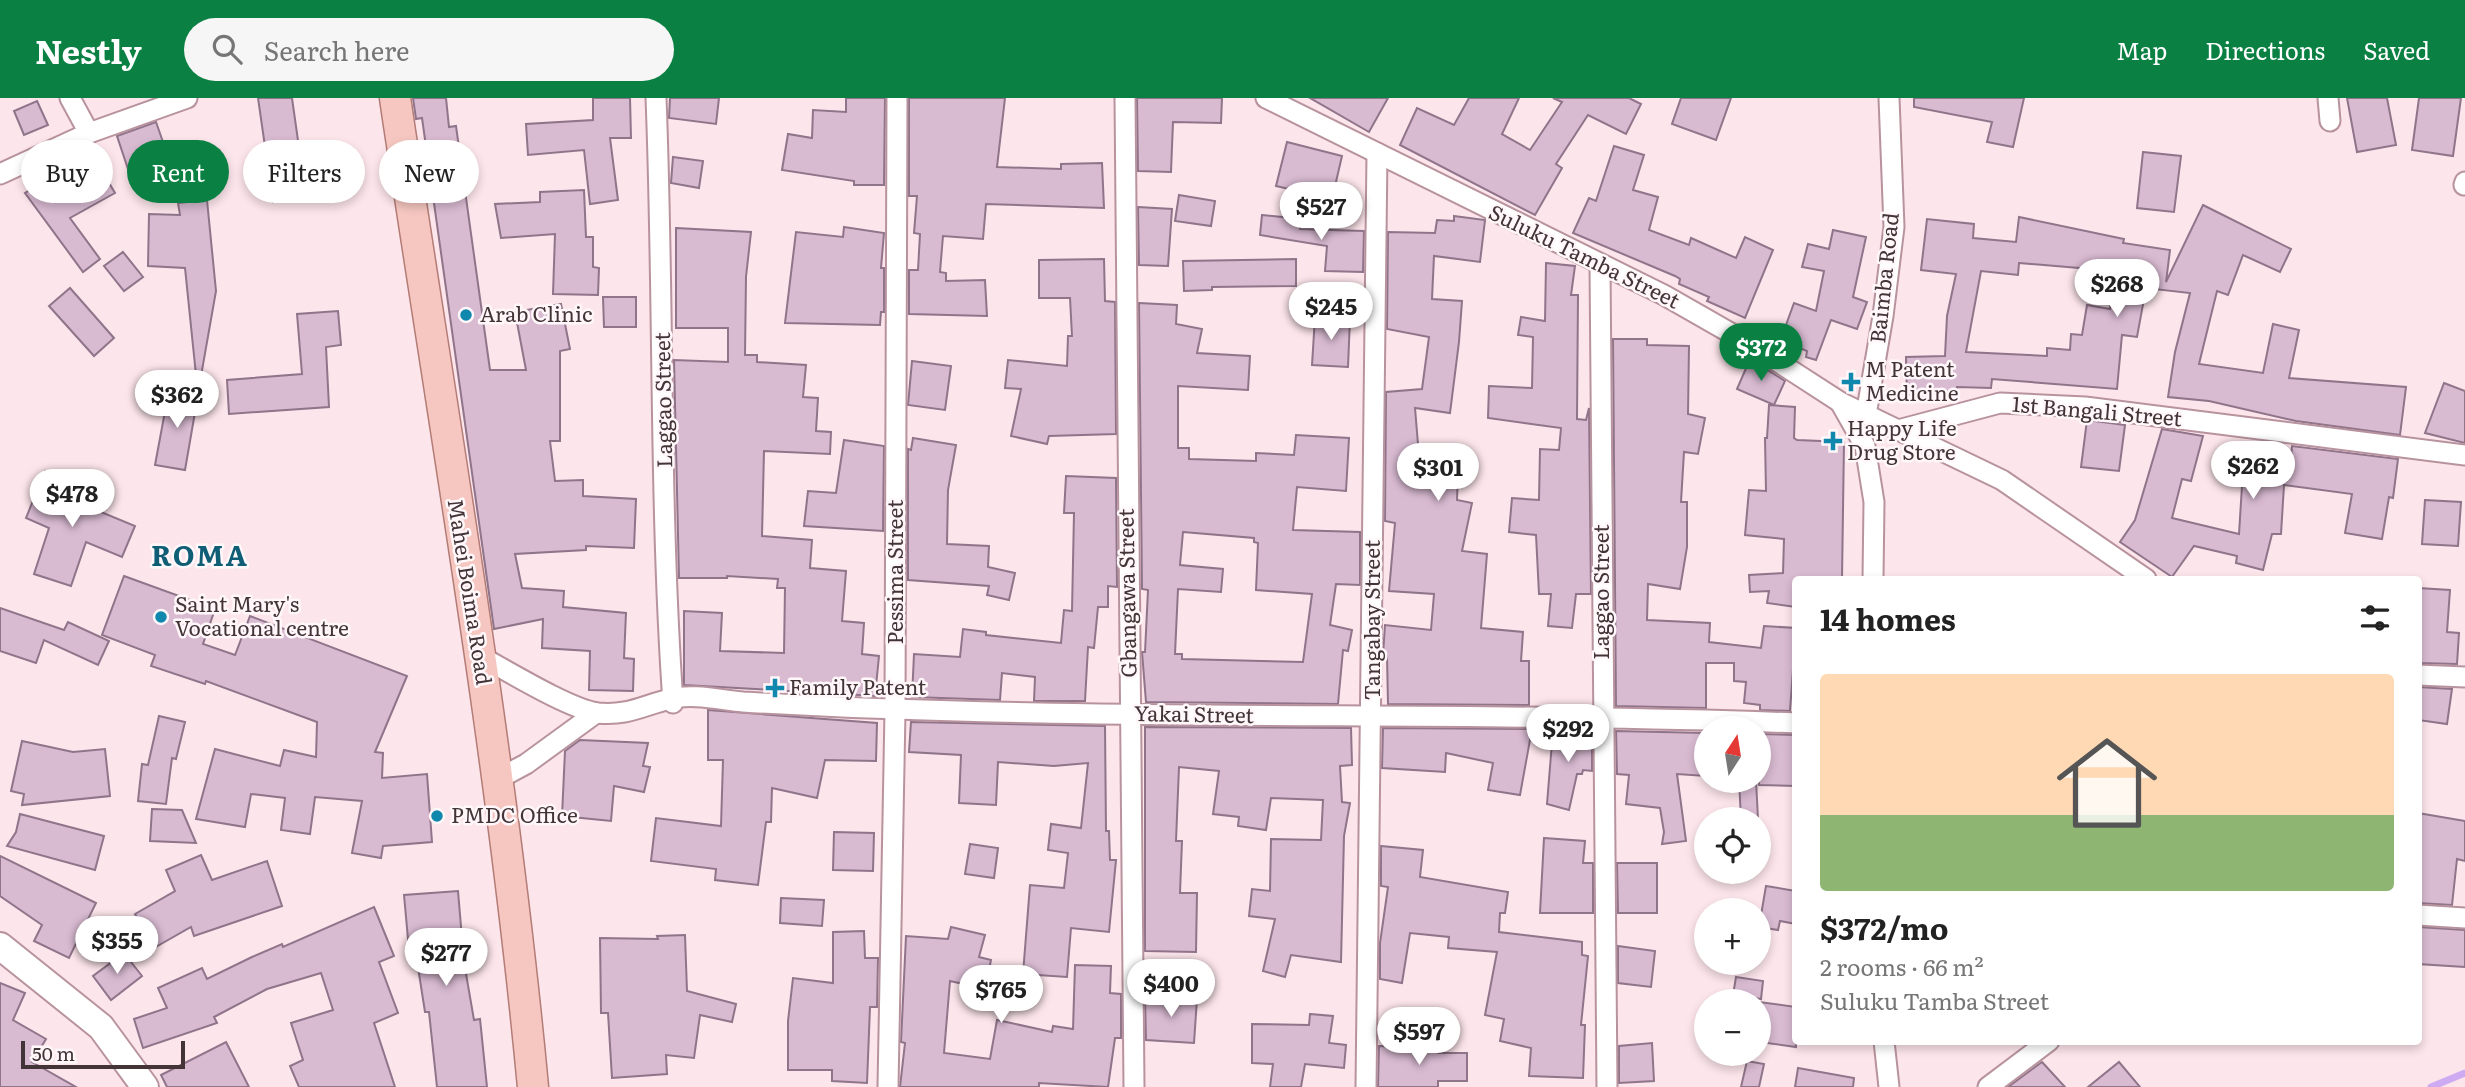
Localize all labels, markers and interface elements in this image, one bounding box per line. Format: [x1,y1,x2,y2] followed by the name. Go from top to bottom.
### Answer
[184,18,674,81] search box
[35,25,142,74] text: Nestly
[208,30,246,68] icon: search
[264,30,410,69] text: Search here
[2116,32,2167,67] text: Map
[2205,32,2325,67] text: Directions
[2363,32,2430,67] text: Saved
[21,140,113,203] chip: Buy
[127,140,229,203] chip: Rent
[243,140,365,203] chip: Filters
[379,140,479,203] chip: New
[1280,183,1362,242] pin: $527
[1296,188,1346,222] text: $527
[1484,195,1686,315] street label: Suluku Tamba Street
[1860,211,1905,345] street label: Baimba Road
[2076,260,2158,319] pin: $268
[2090,265,2144,299] text: $268
[1290,282,1372,342] pin: $245
[1305,288,1357,322] text: $245
[480,297,592,328] place label: Arab Clinic
[458,307,474,323] marker: Arab Clinic
[1720,324,1802,383] pin: $372
[1735,329,1787,363] text: $372
[645,331,678,468] street label: Laggao Street
[1865,352,1959,407] place label: M Patent Medicine
[136,370,218,430] pin: $362
[1843,374,1859,390] marker: M Patent Medicine
[151,376,203,410] text: $362
[2011,387,2184,432] street label: 1st Bangali Street
[1847,411,1957,466] place label: Happy Life Drug Store
[1825,433,1841,449] marker: Happy Life Drug Store
[2212,442,2294,501] pin: $262
[1397,444,1479,503] pin: $301
[2227,447,2279,481] text: $262
[1413,449,1463,483] text: $301
[31,470,113,529] pin: $478
[46,475,98,509] text: $478
[441,496,501,687] street label: Mahei Boima Road
[878,499,909,645] street label: Pessima Street
[1109,508,1142,678] street label: Gbangawa Street
[1584,524,1615,660] street label: Laggao Street
[151,533,249,575] district label: ROMA
[1355,539,1386,700] street label: Tangabay Street
[175,587,349,642] place label: Saint Mary's Vocational centre
[1820,596,1956,640] text: 14 homes
[2356,599,2394,637] icon: filters
[153,609,169,625] marker: Saint Mary's Vocational centre
[789,670,927,701] place label: Family Patent
[767,680,783,696] marker: Family Patent
[1134,696,1255,729] street label: Yakai Street
[1527,704,1609,764] pin: $292
[1542,710,1594,744] text: $292
[1694,716,1771,793] north arrow
[1694,716,1771,1066] map controls
[2044,720,2170,846] icon: home
[451,798,578,829] place label: PMDC Office
[1694,807,1771,884] button: locate
[429,808,445,824] marker: PMDC Office
[1694,898,1771,975] button: +
[1820,905,1948,949] text: $372/mo
[76,916,158,976] pin: $355
[91,922,143,956] text: $355
[405,928,487,988] pin: $277
[421,934,471,968] text: $277
[1820,949,1984,983] text: 2 rooms · 66 m²
[1130,960,1212,1019] pin: $400
[960,965,1042,1025] pin: $765
[1143,965,1199,999] text: $400
[975,971,1027,1005] text: $765
[1820,983,2049,1017] text: Suluku Tamba Street
[1694,989,1771,1066] button: −
[1378,1007,1460,1067] pin: $597
[1393,1013,1445,1047] text: $597
[21,1038,186,1070] scale bar
[32,1039,75,1067] text: 50 m

